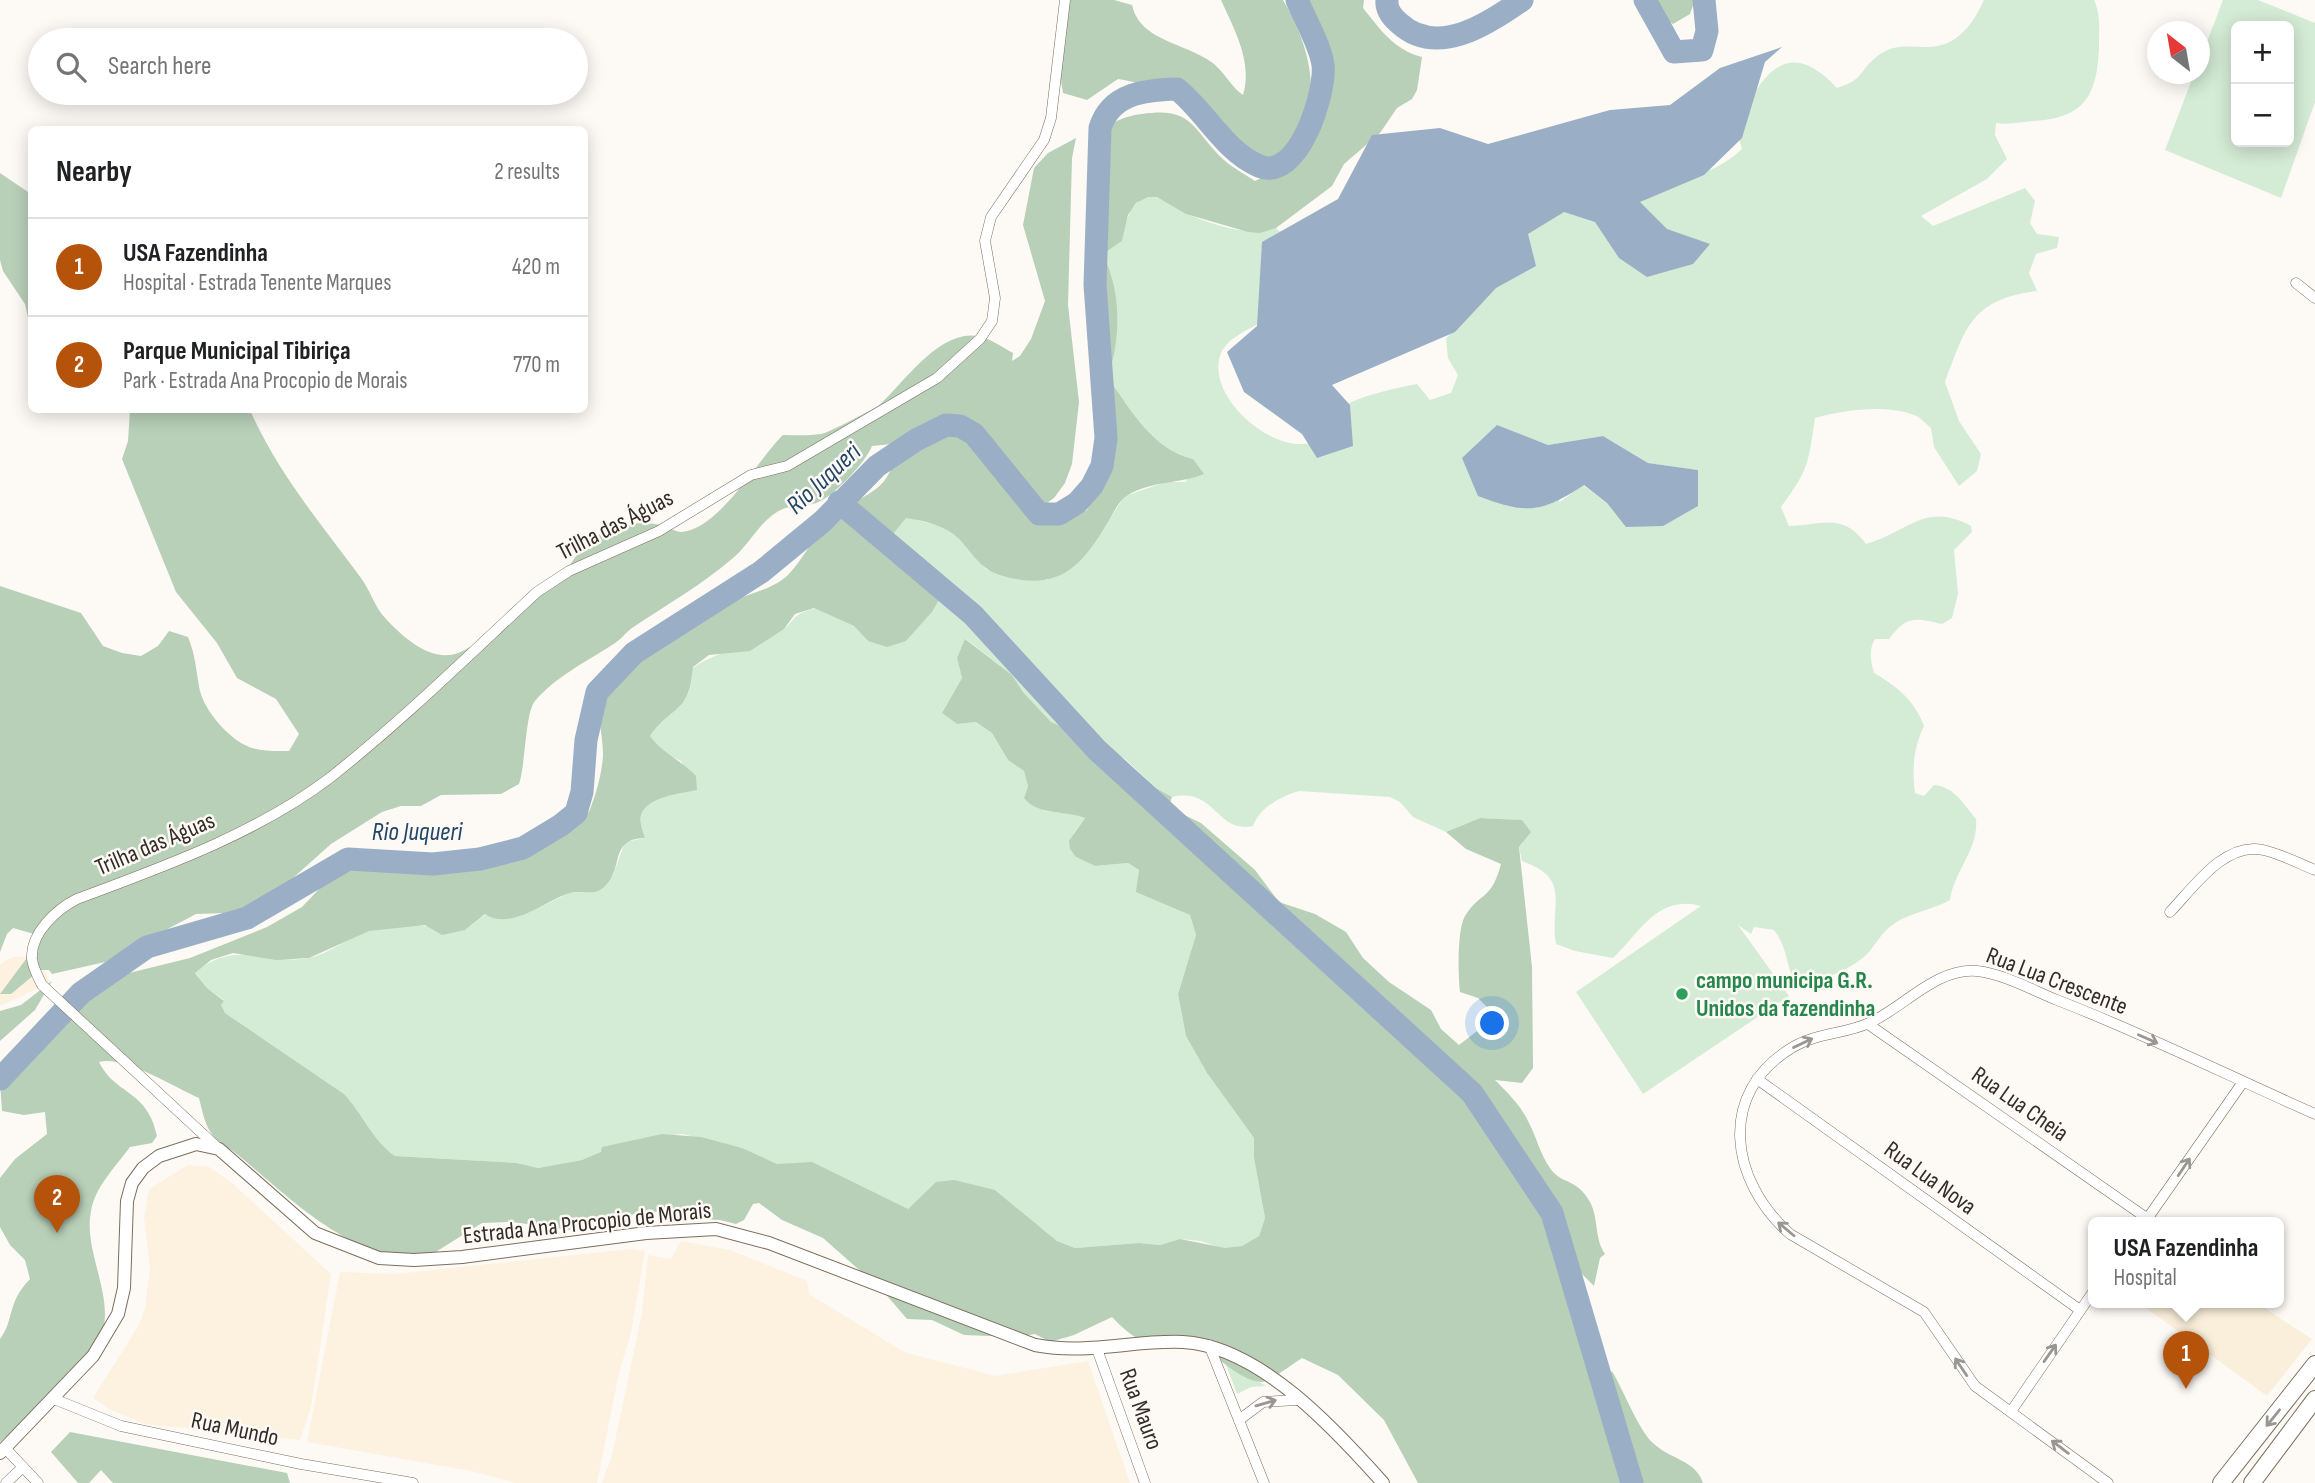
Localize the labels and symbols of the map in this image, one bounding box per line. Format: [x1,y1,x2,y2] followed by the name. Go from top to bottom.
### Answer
[2147,21,2210,84] north arrow
[780,436,869,521] water label: Rio Juqueri
[552,483,678,567] street label: Trilha das Águas
[91,806,219,882] street label: Trilha das Águas
[372,817,463,848] water label: Rio Juqueri
[1982,941,2132,1021] street label: Rua Lua Crescente
[1696,966,1875,1023] place label: campo municipa G.R. Unidos da fazendinha
[1674,986,1690,1002] marker: campo municipa G.R. Unidos da fazendinha
[1475,1006,1509,1040] your location
[2136,1033,2158,1046] one-way arrow
[1792,1035,1813,1049] one-way arrow
[1966,1060,2074,1148] street label: Rua Lua Cheia
[1878,1135,1982,1221] street label: Rua Lua Nova
[2177,1157,2191,1177] one-way arrow
[34,1175,80,1233] pin: 2
[461,1196,713,1250] street label: Estrada Ana Procopio de Morais
[1777,1222,1795,1237] one-way arrow
[2163,1331,2209,1389] pin: 1
[2042,1344,2057,1363] one-way arrow
[1953,1358,1968,1377] one-way arrow
[1113,1364,1169,1454] street label: Rua Mauro
[1254,1396,1276,1409] one-way arrow
[189,1406,281,1452] street label: Rua Mundo
[2265,1408,2280,1426] one-way arrow
[2051,1439,2070,1454] one-way arrow

